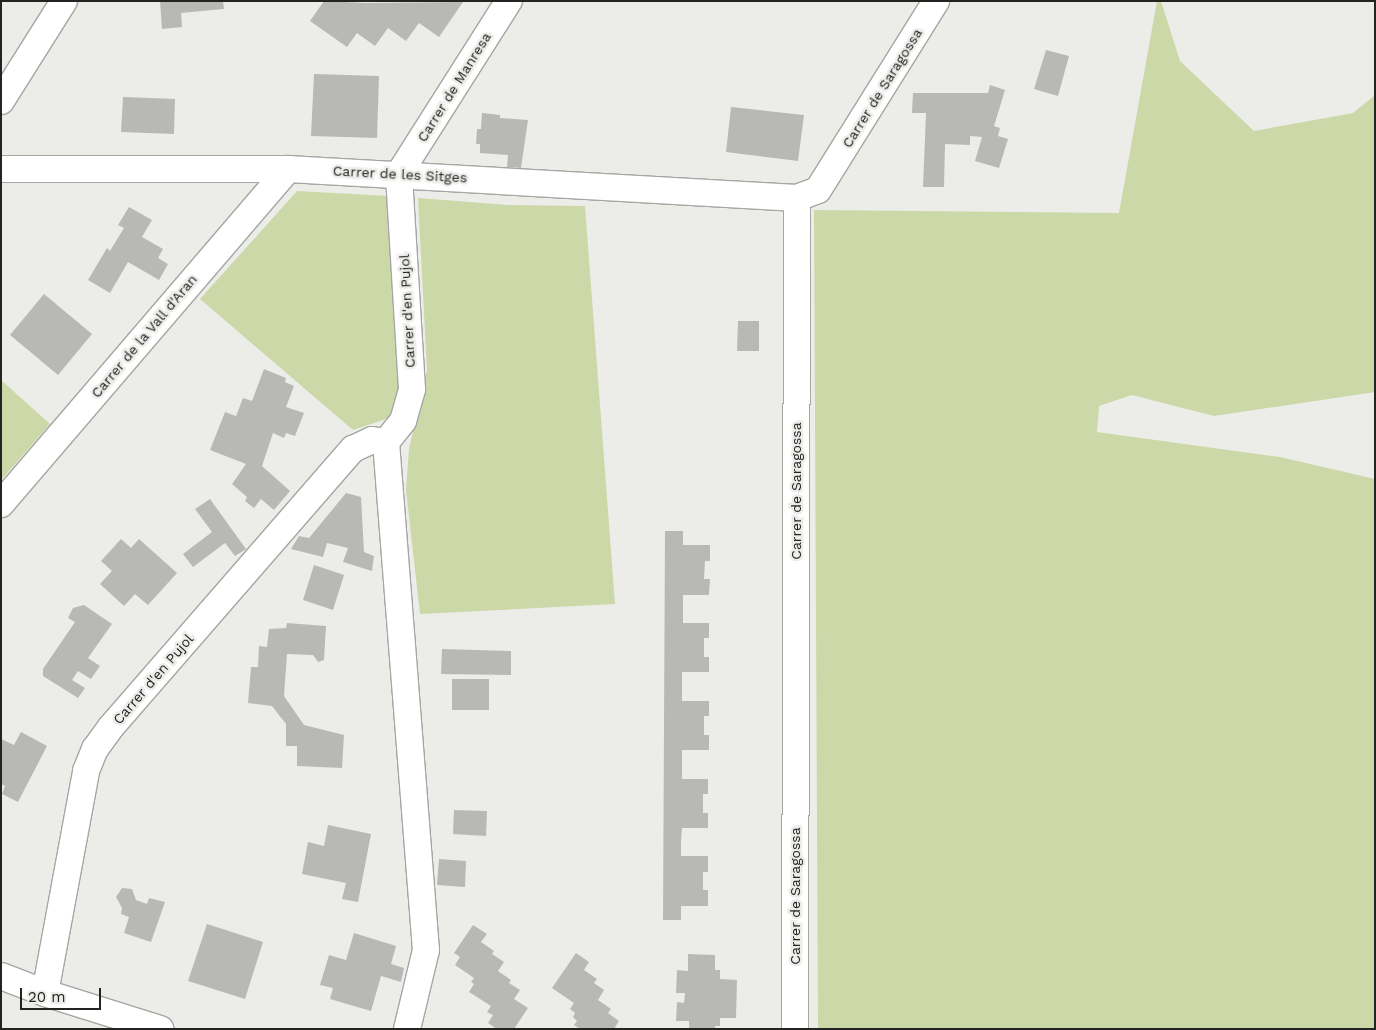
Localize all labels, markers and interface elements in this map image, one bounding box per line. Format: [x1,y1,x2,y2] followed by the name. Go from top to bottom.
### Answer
[838,25,926,151] street label: Carrer de Saragossa
[413,29,495,145] street label: Carrer de Manresa
[332,162,468,186] street label: Carrer de les Sitges
[396,254,418,368] street label: Carrer d'en Pujol
[87,270,201,402] street label: Carrer de la Vall d'Aran
[788,422,804,560] street label: Carrer de Saragossa
[109,630,197,728] street label: Carrer d'en Pujol
[787,827,803,965] street label: Carrer de Saragossa
[22,978,104,1010] scale bar
[28,988,66,1006] text: 20 m

